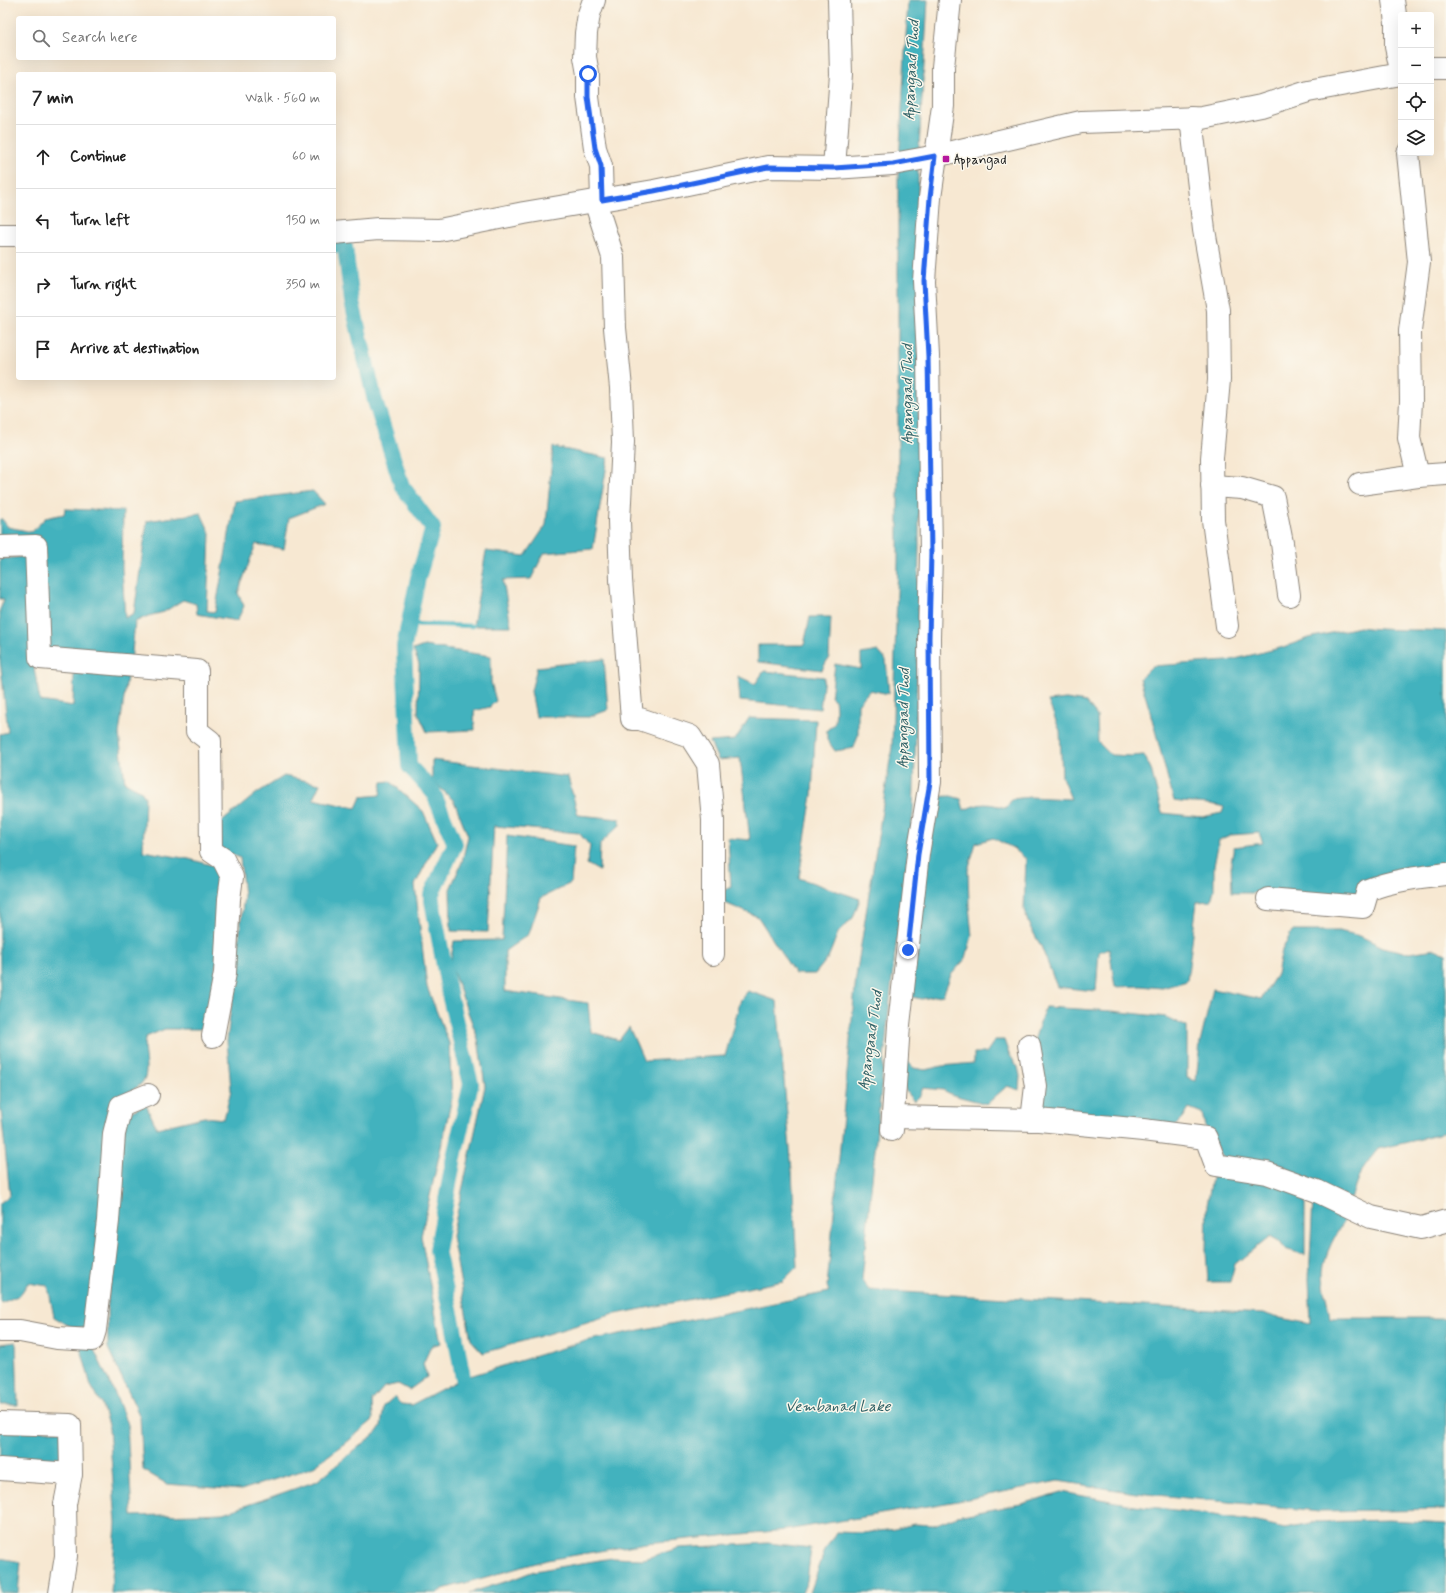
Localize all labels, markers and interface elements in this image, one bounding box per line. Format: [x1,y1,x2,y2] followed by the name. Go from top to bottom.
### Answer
[1398,12,1434,156] map controls
[1398,12,1434,48] button: +
[16,16,336,60] search box
[899,18,926,120] water label: Appangaad Thod
[30,27,52,49] icon: search
[62,28,138,48] text: Search here
[1398,48,1434,84] button: −
[579,65,597,83] route start
[1398,84,1434,120] button: locate
[32,87,74,109] text: 7 min
[245,90,320,107] text: Walk · 560 m
[1398,120,1434,156] button: layers
[32,146,54,168] icon: ahead
[70,147,126,167] text: Continue
[292,148,320,165] text: 60 m
[954,151,1007,170] place label: Appangad
[941,154,951,164] marker: Appangad
[32,210,54,232] icon: left
[70,211,130,231] text: Turn left
[286,212,320,229] text: 150 m
[32,274,54,296] icon: right
[70,275,137,295] text: Turn right
[286,276,320,293] text: 350 m
[32,338,54,360] icon: arrive
[70,339,199,359] text: Arrive at destination
[898,342,919,444] water label: Appangaad Thod
[893,666,916,768] water label: Appangaad Thod
[899,941,917,959] route end
[854,987,889,1091] water label: Appangaad Thod
[786,1397,892,1417] water label: Vembanad Lake

